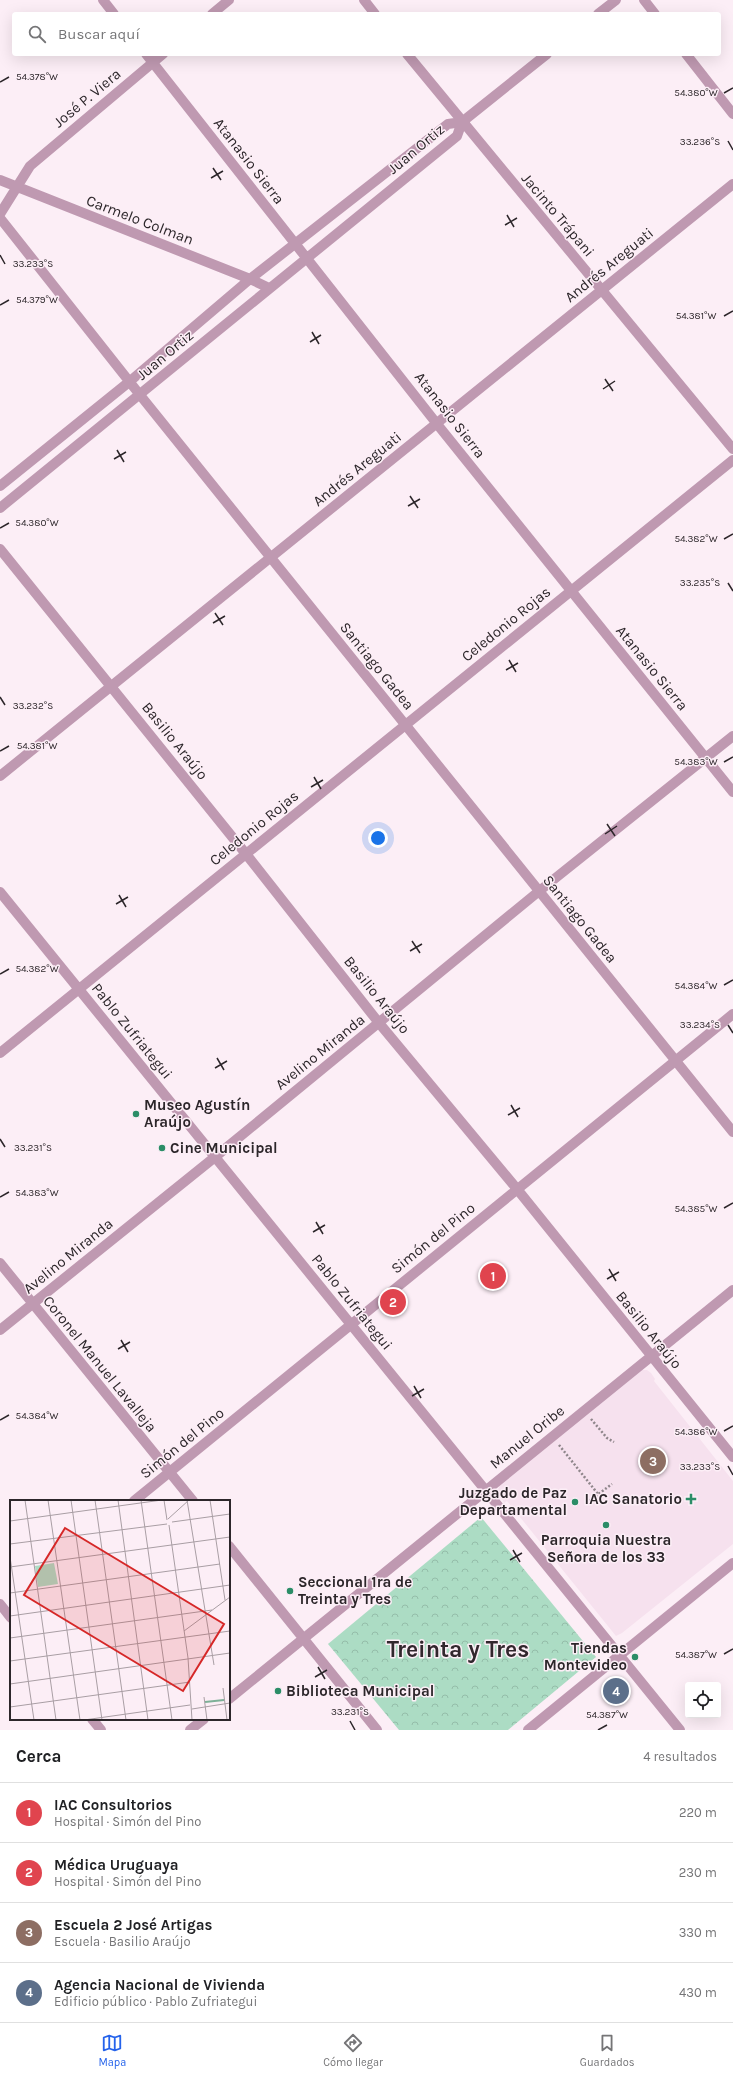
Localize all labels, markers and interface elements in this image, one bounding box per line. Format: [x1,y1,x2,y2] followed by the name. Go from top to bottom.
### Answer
[12,12,721,56] search box
[26,23,48,45] icon: search
[58,25,140,43] text: Buscar aquí
[50,65,124,131] street label: José P. Viera
[16,71,58,83] text: 54.378°W
[674,87,718,99] text: 54.380°W
[210,114,288,208] street label: Atanasio Sierra
[384,120,448,178] street label: Juan Ortiz
[680,136,720,148] text: 33.236°S
[518,170,598,260] street label: Jacinto Trápani
[84,191,196,249] street label: Carmelo Colman
[561,224,657,306] street label: Andrés Areguati
[13,258,53,270] text: 33.233°S
[16,294,58,306] text: 54.379°W
[676,310,716,322] text: 54.381°W
[133,326,197,384] street label: Juan Ortiz
[411,368,489,462] street label: Atanasio Sierra
[309,428,405,510] street label: Andrés Areguati
[15,517,59,529] text: 54.380°W
[674,533,718,545] text: 54.382°W
[680,577,720,589] text: 33.235°S
[458,583,554,665] street label: Celedonio Rojas
[336,618,418,714] street label: Santiago Gadea
[612,622,692,714] street label: Atanasio Sierra
[138,699,212,783] street label: Basilio Araújo
[13,700,53,712] text: 33.232°S
[17,740,57,752] text: 54.381°W
[674,756,718,768] text: 54.383°W
[206,787,302,869] street label: Celedonio Rojas
[368,828,388,848] your location
[539,871,621,967] street label: Santiago Gadea
[340,953,414,1037] street label: Basilio Araújo
[15,963,59,975] text: 54.382°W
[88,979,176,1083] street label: Pablo Zufriategui
[675,980,718,992] text: 54.384°W
[272,1010,368,1094] street label: Avelino Miranda
[680,1019,720,1031] text: 33.234°S
[144,1096,250,1131] place label: Museo Agustín Araújo
[131,1109,141,1119] marker: Museo Agustín Araújo
[170,1139,278,1157] place label: Cine Municipal
[14,1142,52,1154] text: 33.231°S
[157,1143,167,1153] marker: Cine Municipal
[15,1187,59,1199] text: 54.383°W
[387,1199,479,1277] street label: Simón del Pino
[674,1203,718,1215] text: 54.385°W
[20,1214,116,1298] street label: Avelino Miranda
[308,1250,396,1354] street label: Pablo Zufriategui
[480,1261,506,1291] pin: 1
[380,1287,406,1317] pin: 2
[612,1288,686,1372] street label: Basilio Araújo
[39,1292,161,1436] street label: Coronel Manuel Lavalleja
[486,1401,568,1473] street label: Manuel Oribe
[136,1404,228,1482] street label: Simón del Pino
[16,1410,59,1422] text: 54.384°W
[674,1426,718,1438] text: 54.386°W
[640,1446,666,1476] pin: 3
[680,1461,720,1473] text: 33.233°S
[459,1484,567,1519] place label: Juzgado de Paz Departamental
[585,1490,682,1508] place label: IAC Sanatorio
[685,1493,697,1505] marker: IAC Sanatorio
[570,1497,580,1507] marker: Juzgado de Paz Departamental
[10,1500,230,1720] inset map
[601,1520,611,1530] marker: Parroquia Nuestra Señora de los 33
[541,1531,671,1566] place label: Parroquia Nuestra Señora de los 33
[298,1573,412,1608] place label: Seccional 1ra de Treinta y Tres
[285,1586,295,1596] marker: Seccional 1ra de Treinta y Tres
[387,1636,529,1663] district label: Treinta y Tres
[544,1639,627,1674] place label: Tiendas Montevideo
[675,1649,717,1661] text: 54.387°W
[630,1652,640,1662] marker: Tiendas Montevideo
[603,1676,629,1706] pin: 4
[286,1682,434,1700] place label: Biblioteca Municipal
[685,1682,721,1718] map controls
[685,1682,721,1718] button: locate
[273,1686,283,1696] marker: Biblioteca Municipal
[331,1706,369,1718] text: 33.231°S
[586,1709,628,1721] text: 54.387°W
[16,1746,61,1766] text: Cerca
[643,1749,717,1764] text: 4 resultados
[54,1796,172,1814] text: IAC Consultorios
[27,1805,31,1820] text: 1
[679,1805,717,1820] text: 220 m
[54,1814,201,1829] text: Hospital · Simón del Pino
[54,1856,179,1874] text: Médica Uruguaya
[25,1865,33,1880] text: 2
[679,1865,717,1880] text: 230 m
[54,1874,201,1889] text: Hospital · Simón del Pino
[54,1916,212,1934] text: Escuela 2 José Artigas
[25,1925,33,1940] text: 3
[679,1925,717,1940] text: 330 m
[54,1934,191,1949] text: Escuela · Basilio Araújo
[54,1976,265,1994] text: Agencia Nacional de Vivienda
[25,1985,33,2000] text: 4
[679,1985,717,2000] text: 430 m
[54,1994,257,2009] text: Edificio público · Pablo Zufriategui
[98,2032,126,2069] tab: Mapa
[323,2032,383,2069] tab: Cómo llegar
[580,2032,635,2069] tab: Guardados

